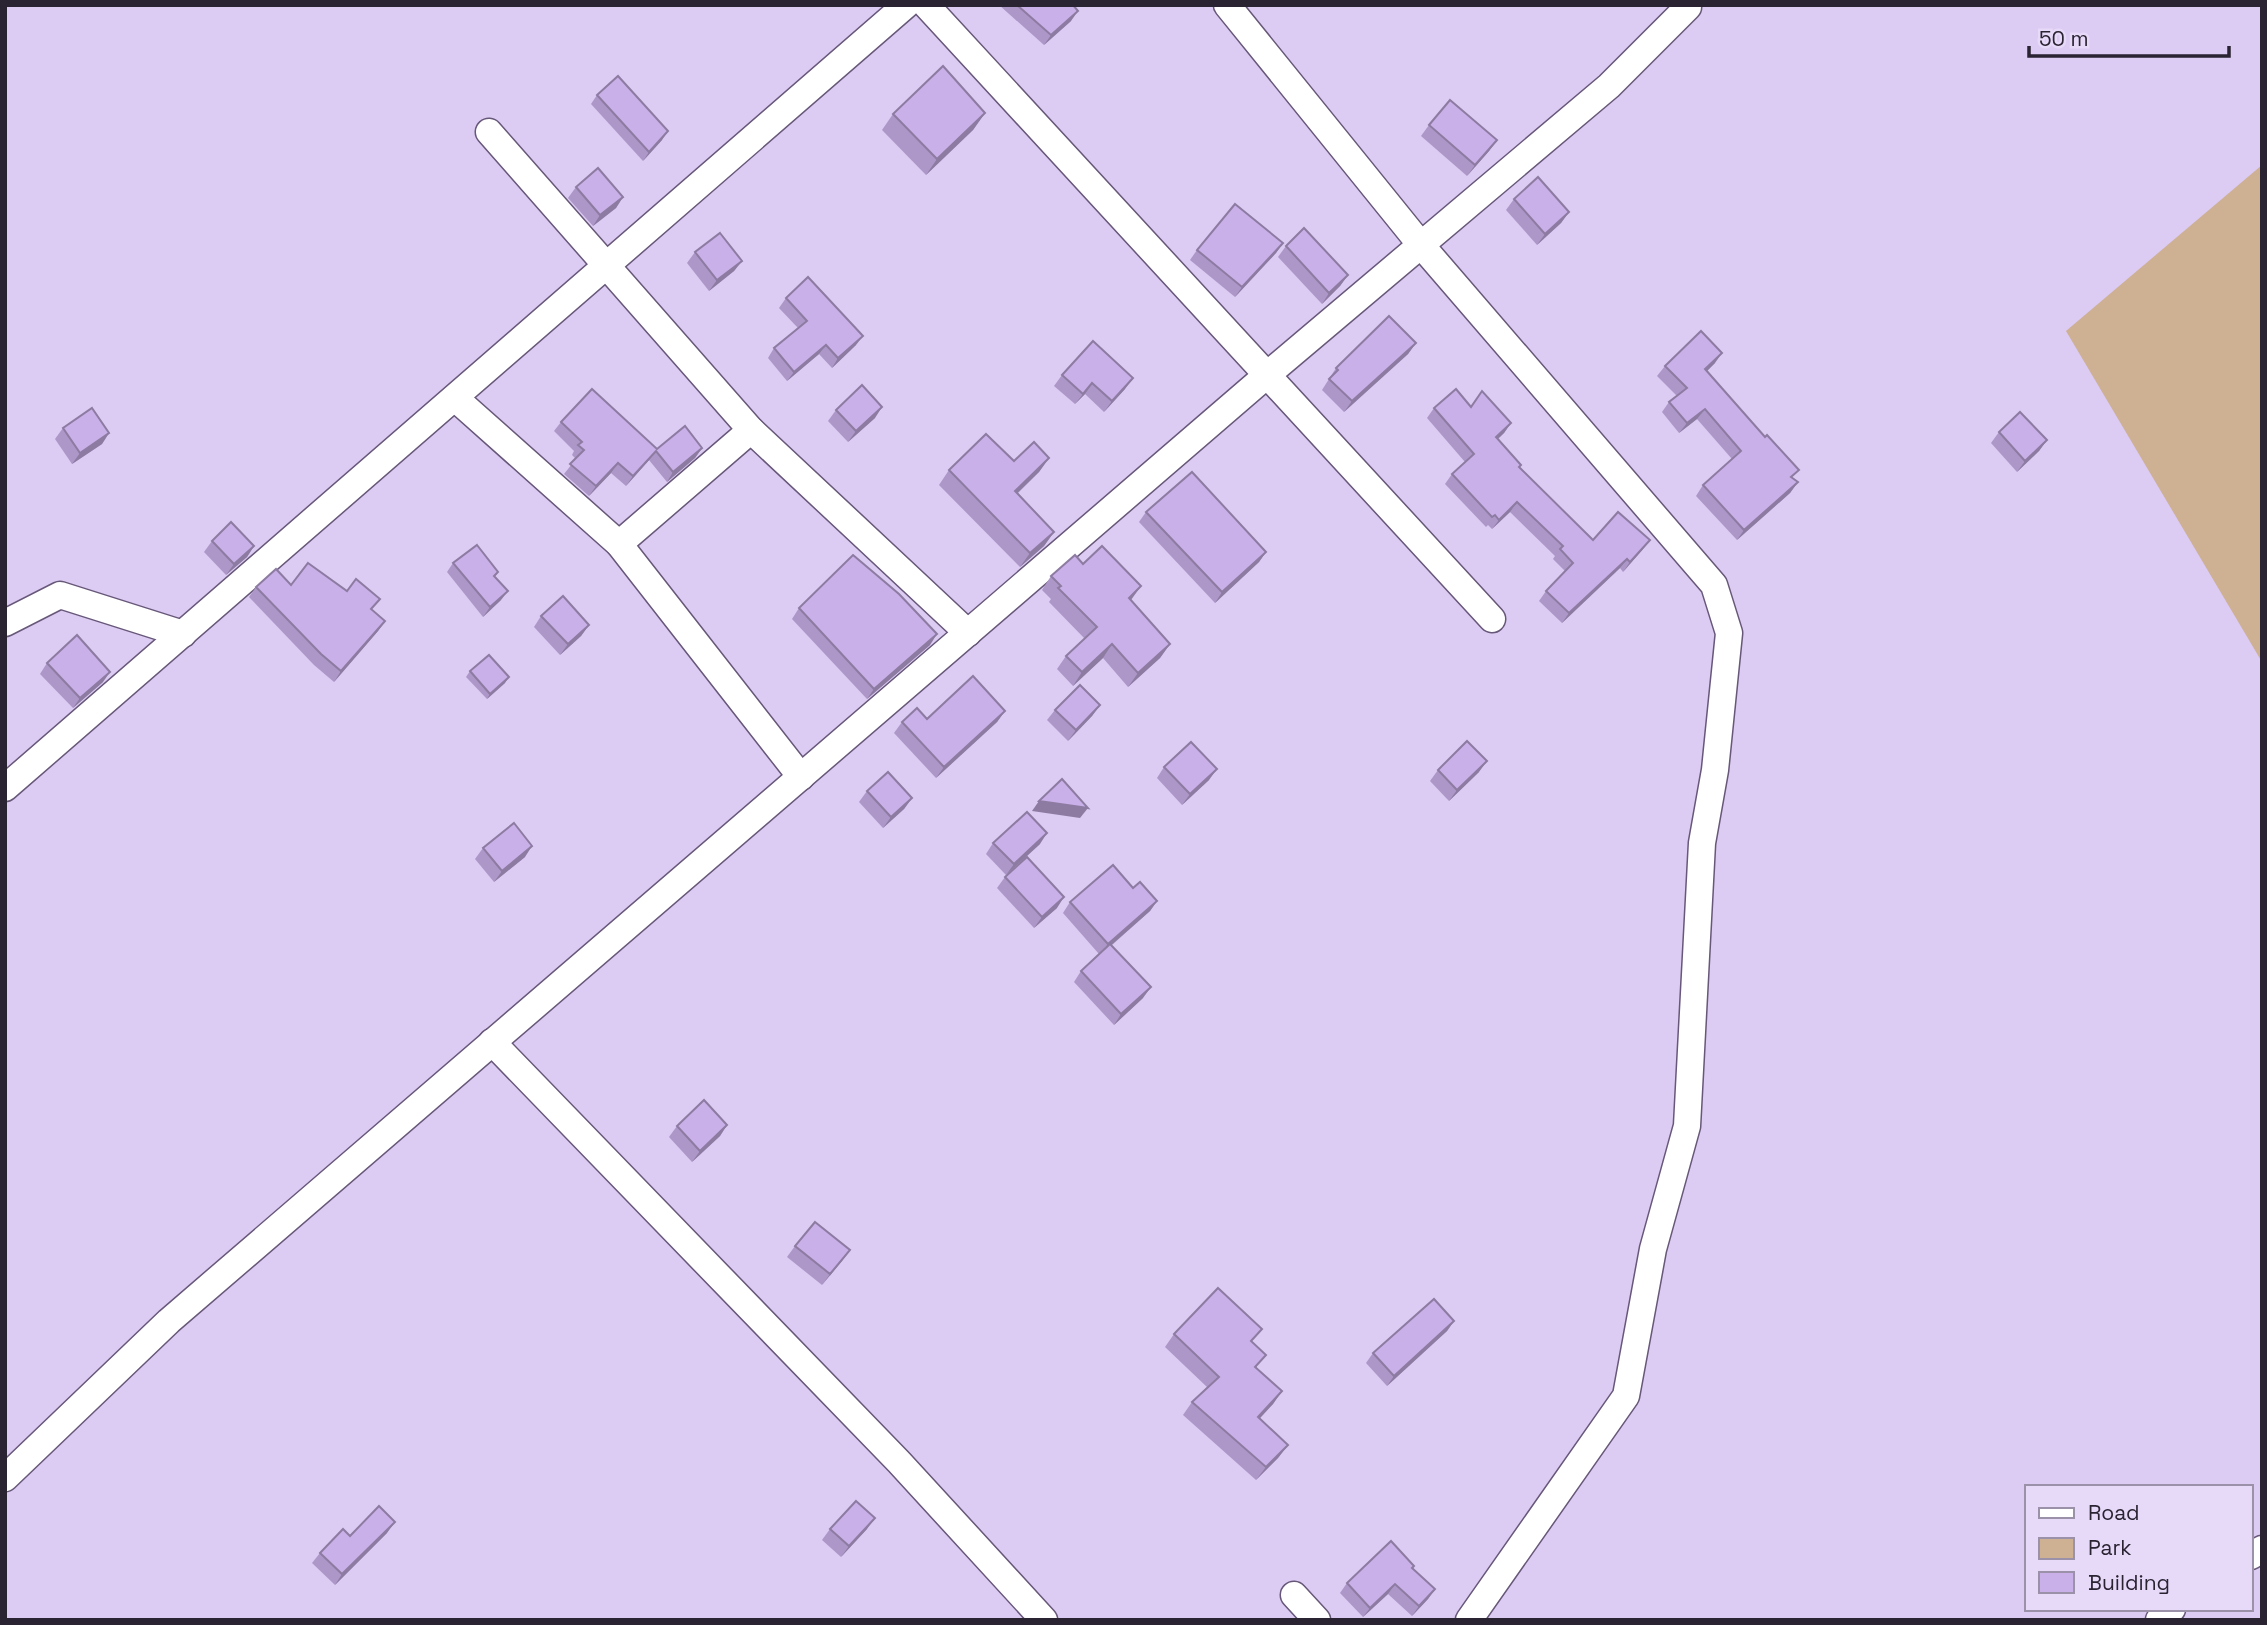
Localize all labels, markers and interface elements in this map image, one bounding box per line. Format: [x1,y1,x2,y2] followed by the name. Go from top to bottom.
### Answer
[2029,14,2228,58] scale bar
[2039,25,2089,52] text: 50 m
[2025,1485,2253,1611] legend
[2088,1499,2140,1526] text: Road
[2088,1534,2132,1561] text: Park
[2088,1569,2170,1596] text: Building

